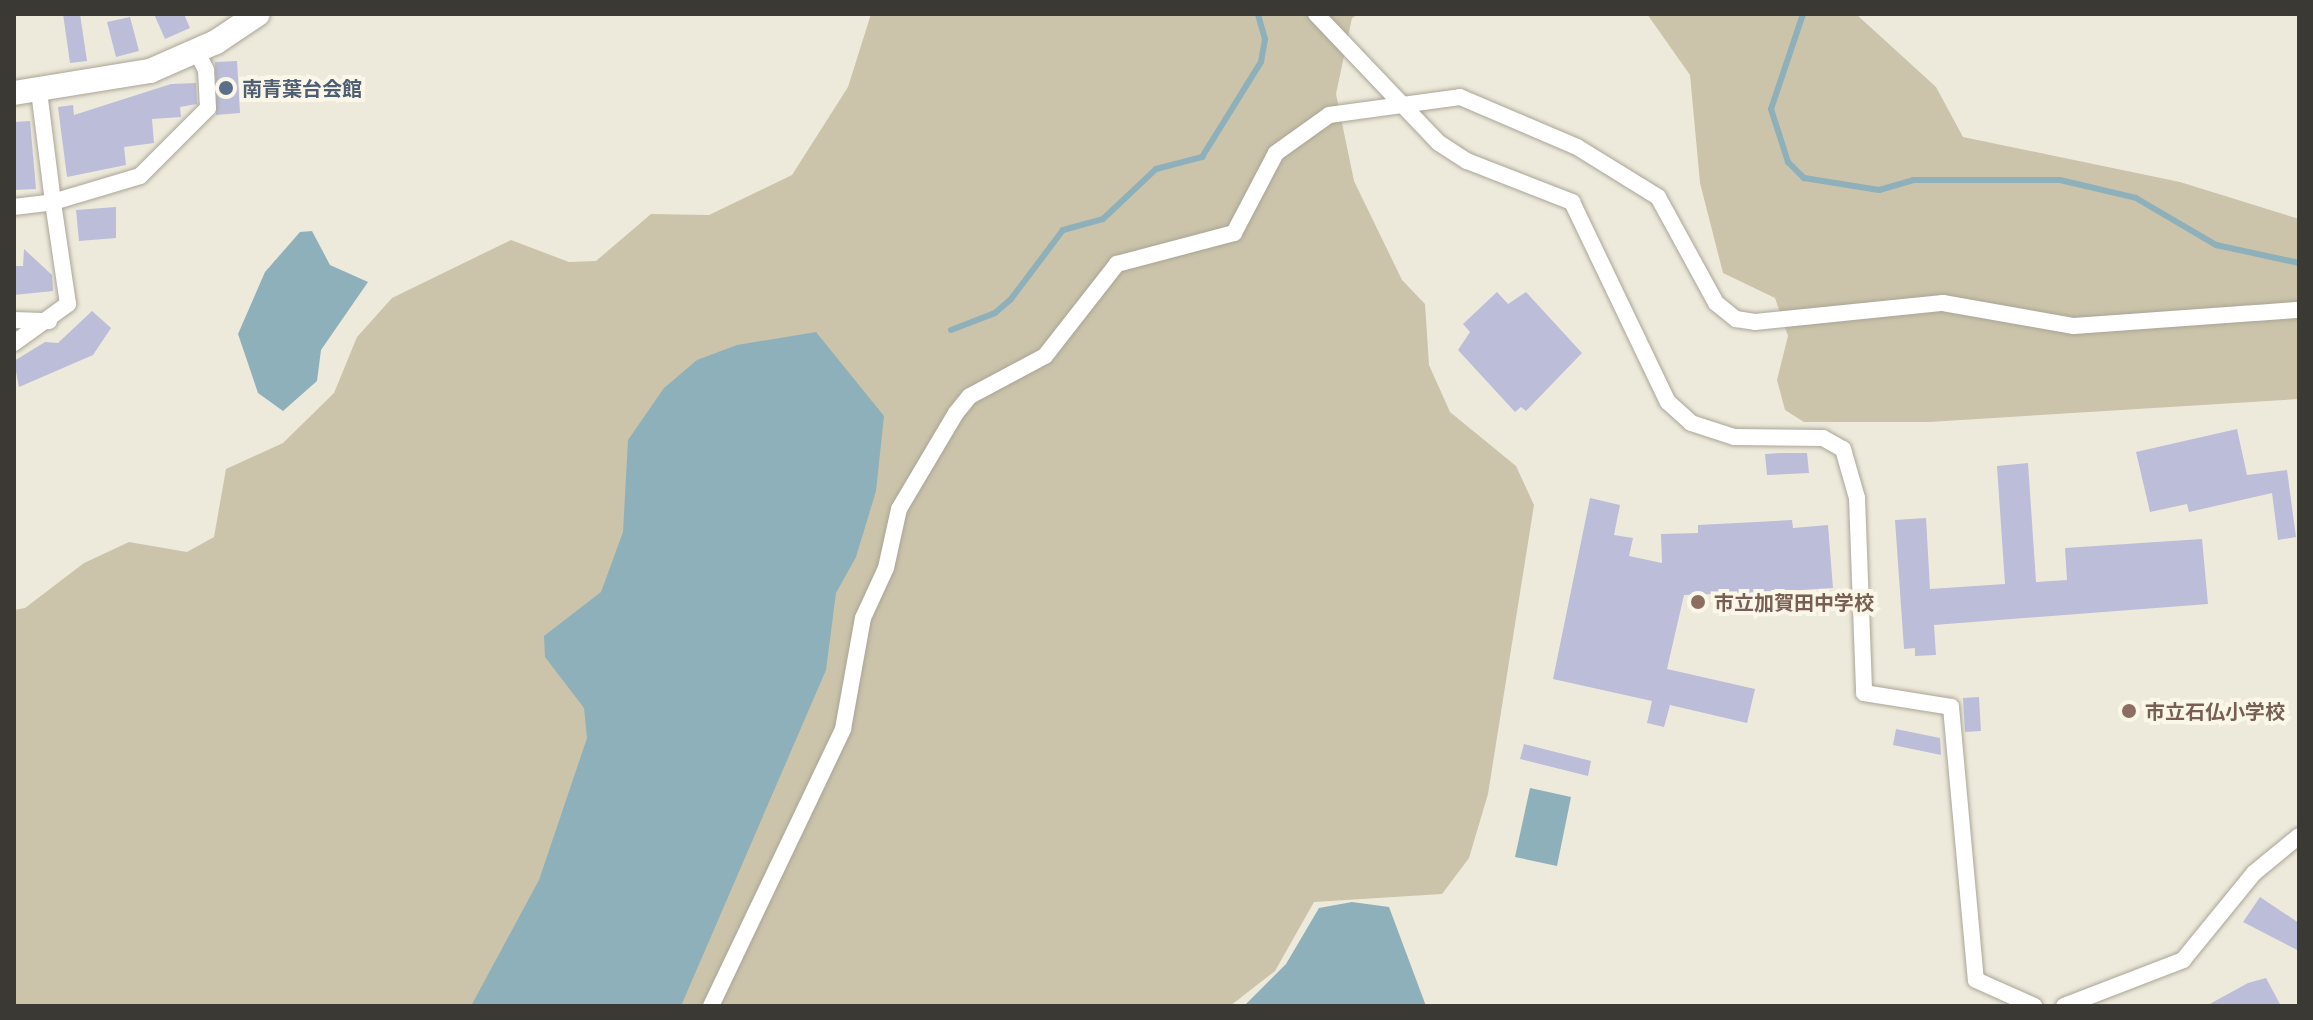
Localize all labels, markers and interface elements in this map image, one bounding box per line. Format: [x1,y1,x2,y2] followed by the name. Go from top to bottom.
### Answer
[242,76,362,100] place label: 南青葉台会館
[217,79,235,97] marker: 南青葉台会館
[1714,590,1874,614] place label: 市立加賀田中学校
[1689,593,1707,611] marker: 市立加賀田中学校
[2145,699,2285,723] place label: 市立石仏小学校
[2120,702,2138,720] marker: 市立石仏小学校

